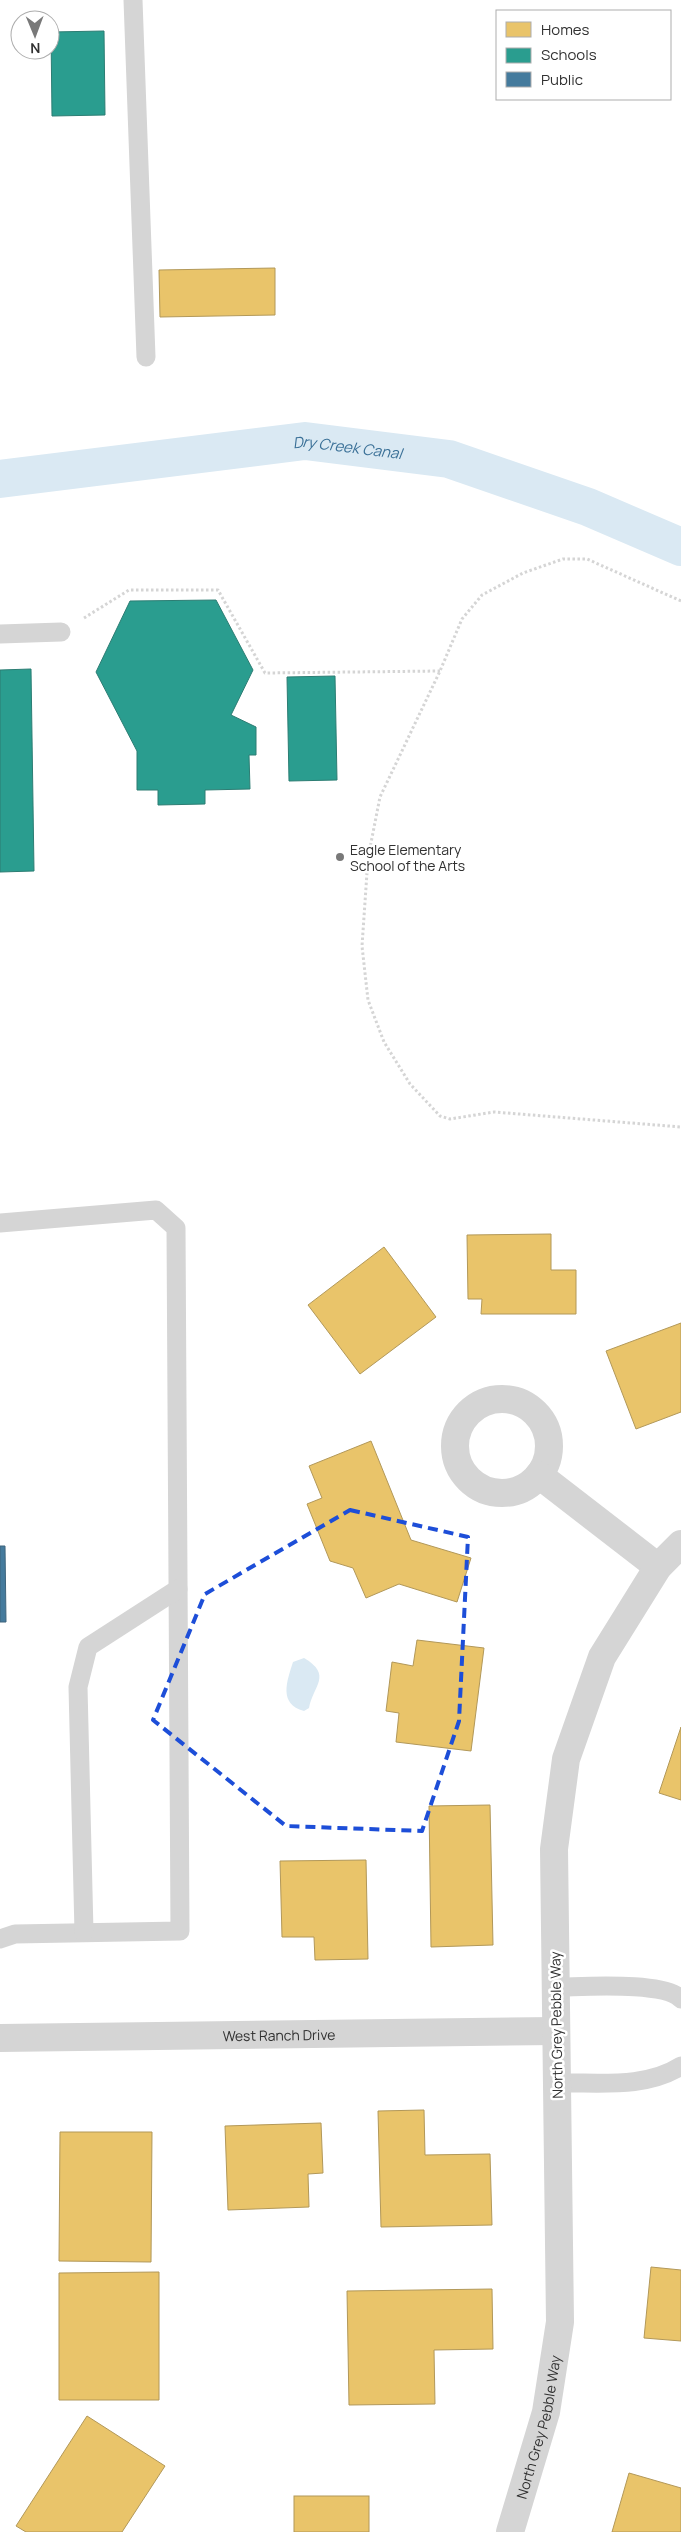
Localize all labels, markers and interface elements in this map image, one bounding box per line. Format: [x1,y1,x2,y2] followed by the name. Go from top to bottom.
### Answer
[10,10,60,60] north arrow
[496,10,671,100] legend
[541,19,590,40] text: Homes
[30,39,40,58] text: N
[541,44,597,65] text: Schools
[541,69,583,90] text: Public
[291,430,406,464] water label: Dry Creek Canal
[350,840,465,875] place label: Eagle Elementary School of the Arts
[334,851,346,863] marker: Eagle Elementary School of the Arts
[545,1951,567,2099] street label: North Grey Pebble Way
[222,2024,335,2045] street label: West Ranch Drive
[511,2353,564,2501] street label: North Grey Pebble Way

